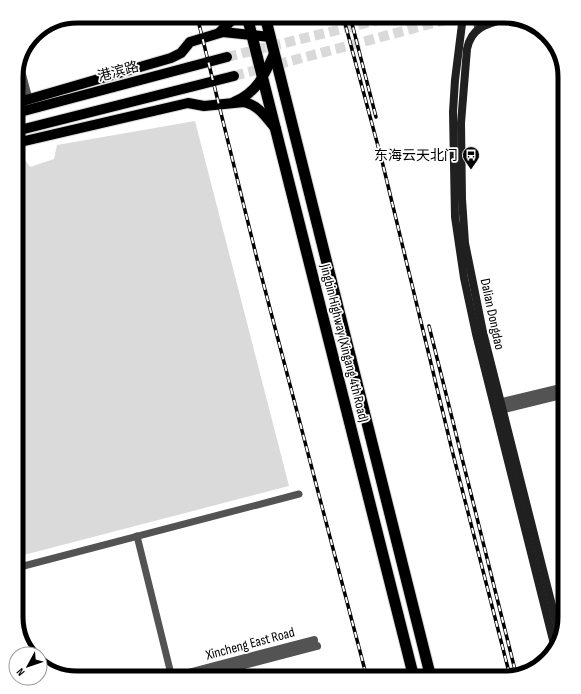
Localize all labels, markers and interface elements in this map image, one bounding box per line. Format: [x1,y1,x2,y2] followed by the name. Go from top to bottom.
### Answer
[96,58,141,85] street label: 港滨路
[461,145,481,170] bus stop icon: 东海云天北门
[374,147,458,164] place label: 东海云天北门
[316,261,372,424] street label: Jingbin Highway (Xingang 4th Road)
[477,277,508,352] street label: Dalian Dongdao
[203,623,297,664] street label: Xincheng East Road
[8,646,48,686] north arrow
[14,666,28,679] text: N

